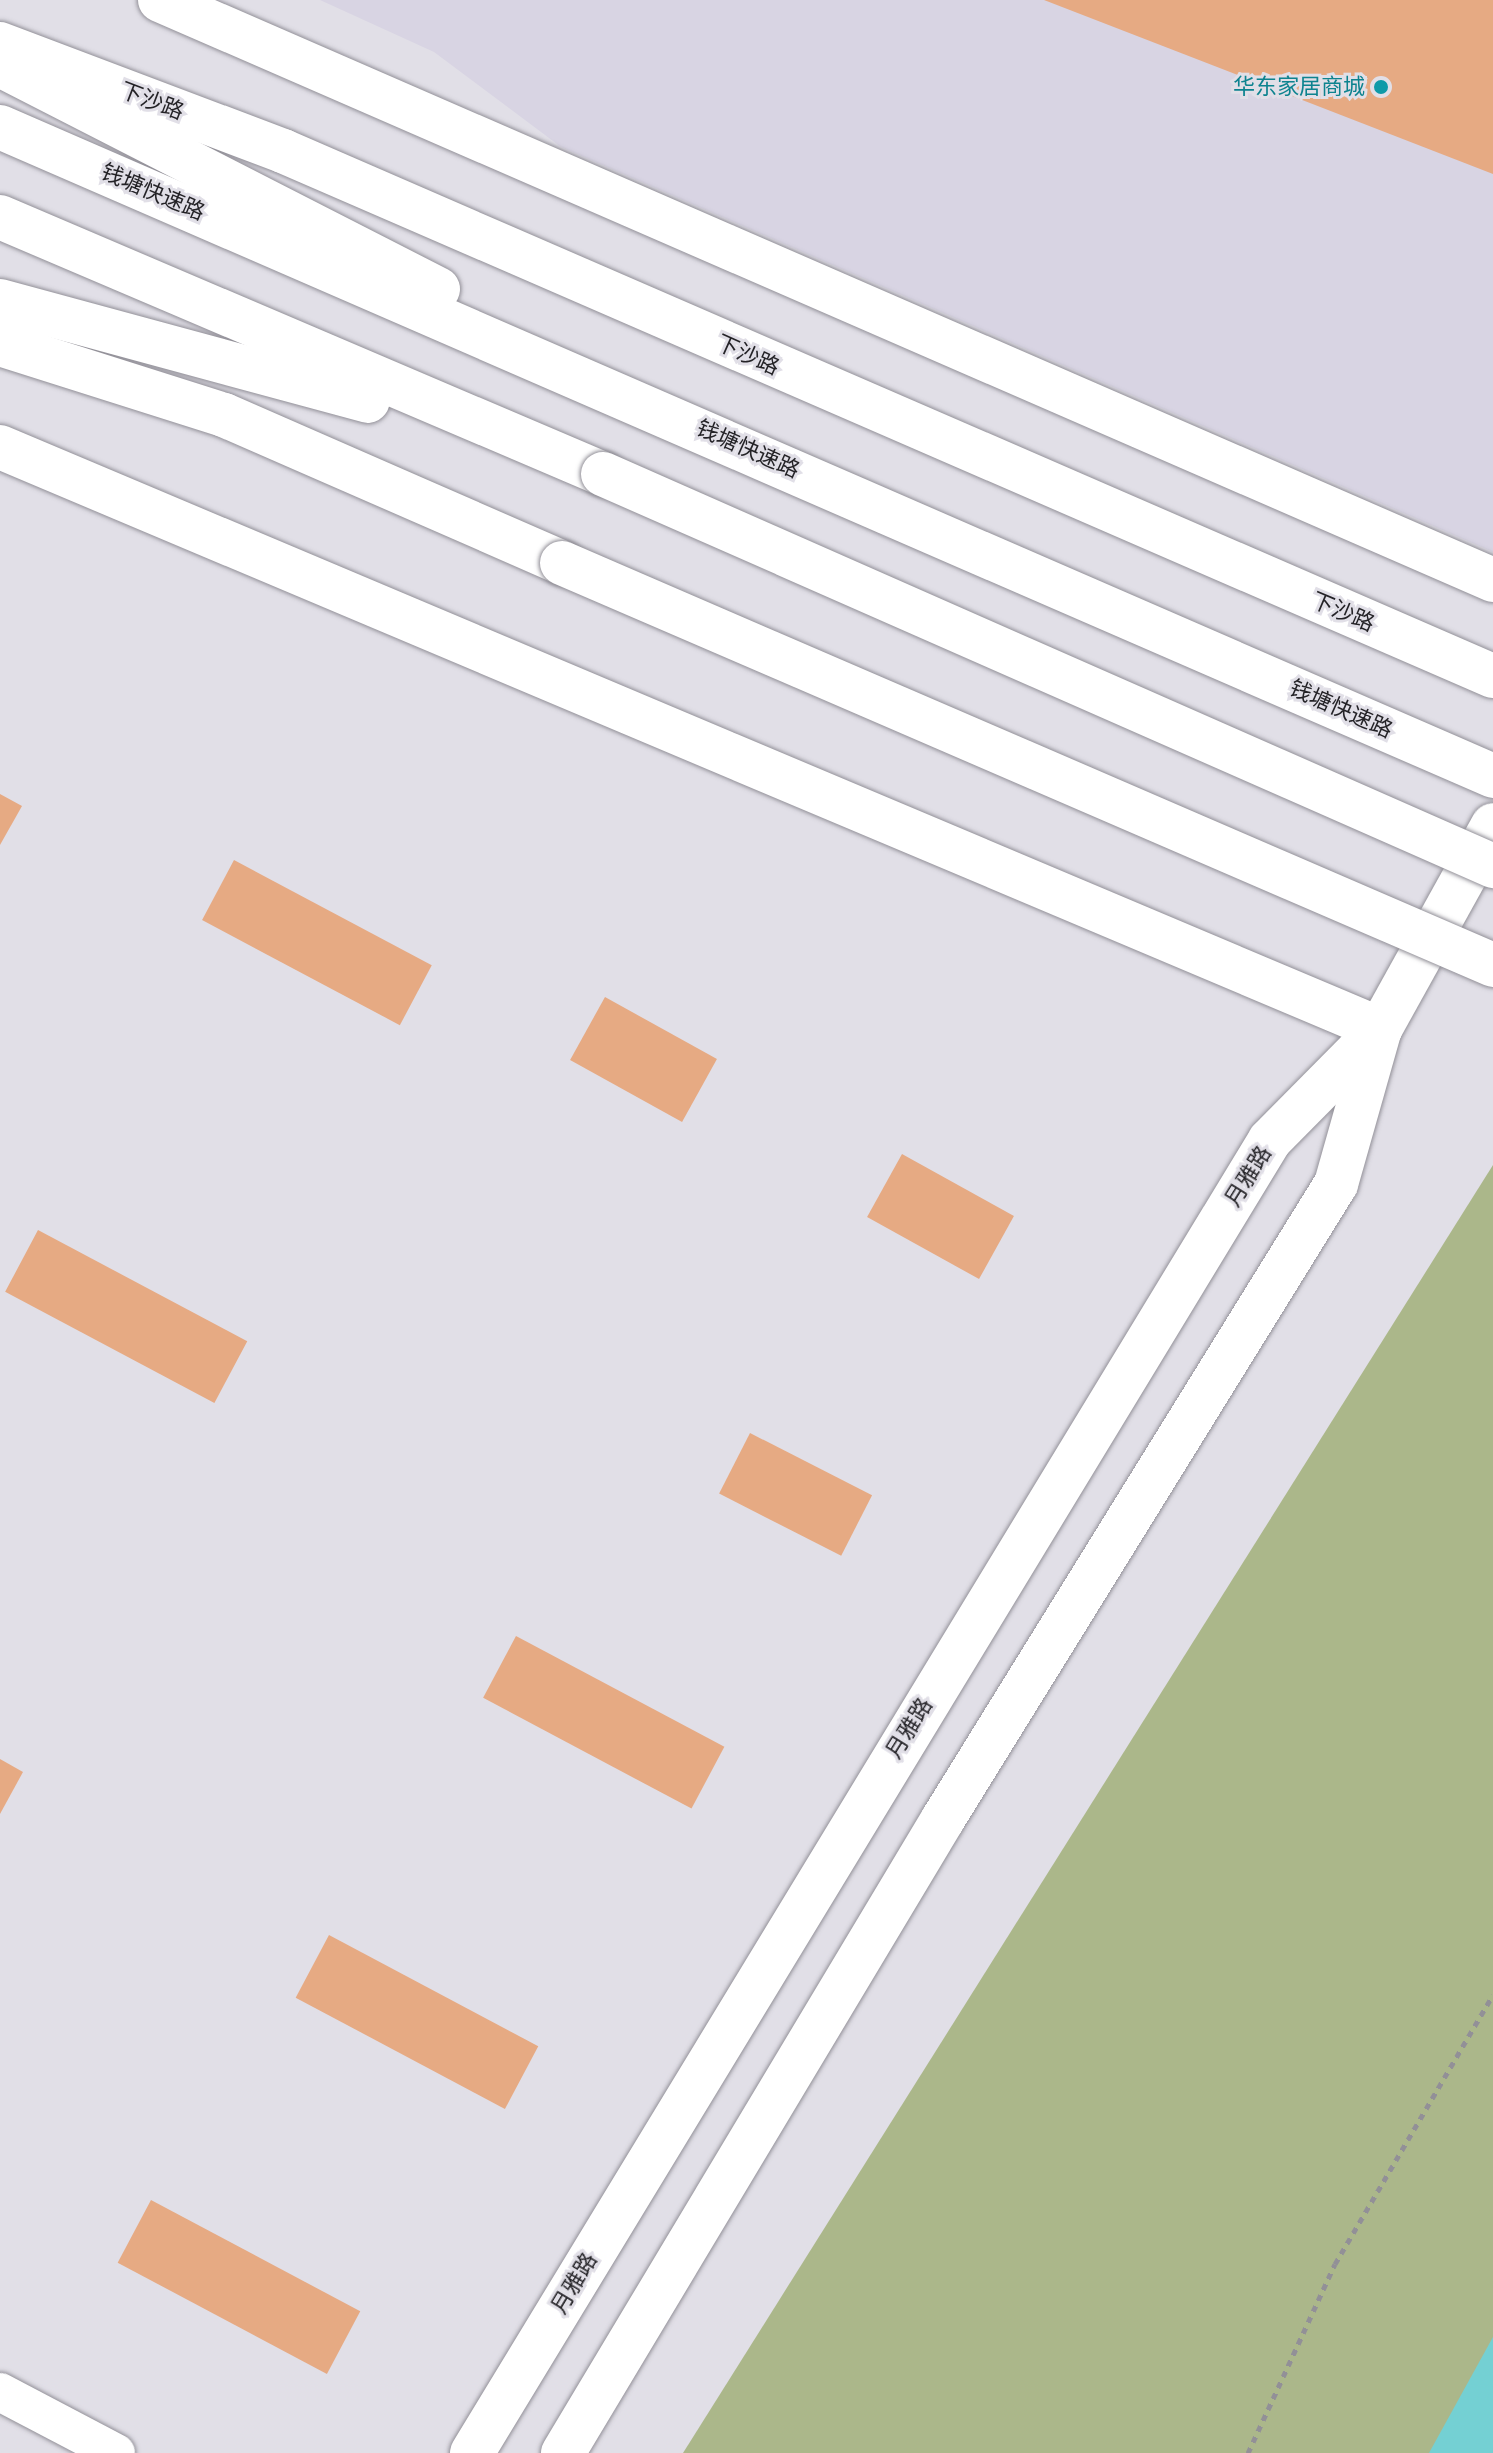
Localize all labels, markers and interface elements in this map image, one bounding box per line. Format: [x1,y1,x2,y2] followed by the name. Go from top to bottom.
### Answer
[1233,74,1365,100] place label: 华东家居商城
[116,77,188,125] street label: 下沙路
[1372,78,1390,96] marker: 华东家居商城
[97,158,209,226] street label: 钱塘快速路
[712,330,784,380] street label: 下沙路
[692,415,804,483] street label: 钱塘快速路
[1307,587,1379,637] street label: 下沙路
[1285,675,1397,743] street label: 钱塘快速路
[1219,1141,1277,1211] street label: 月雅路
[880,1693,938,1763] street label: 月雅路
[546,2248,602,2318] street label: 月雅路

